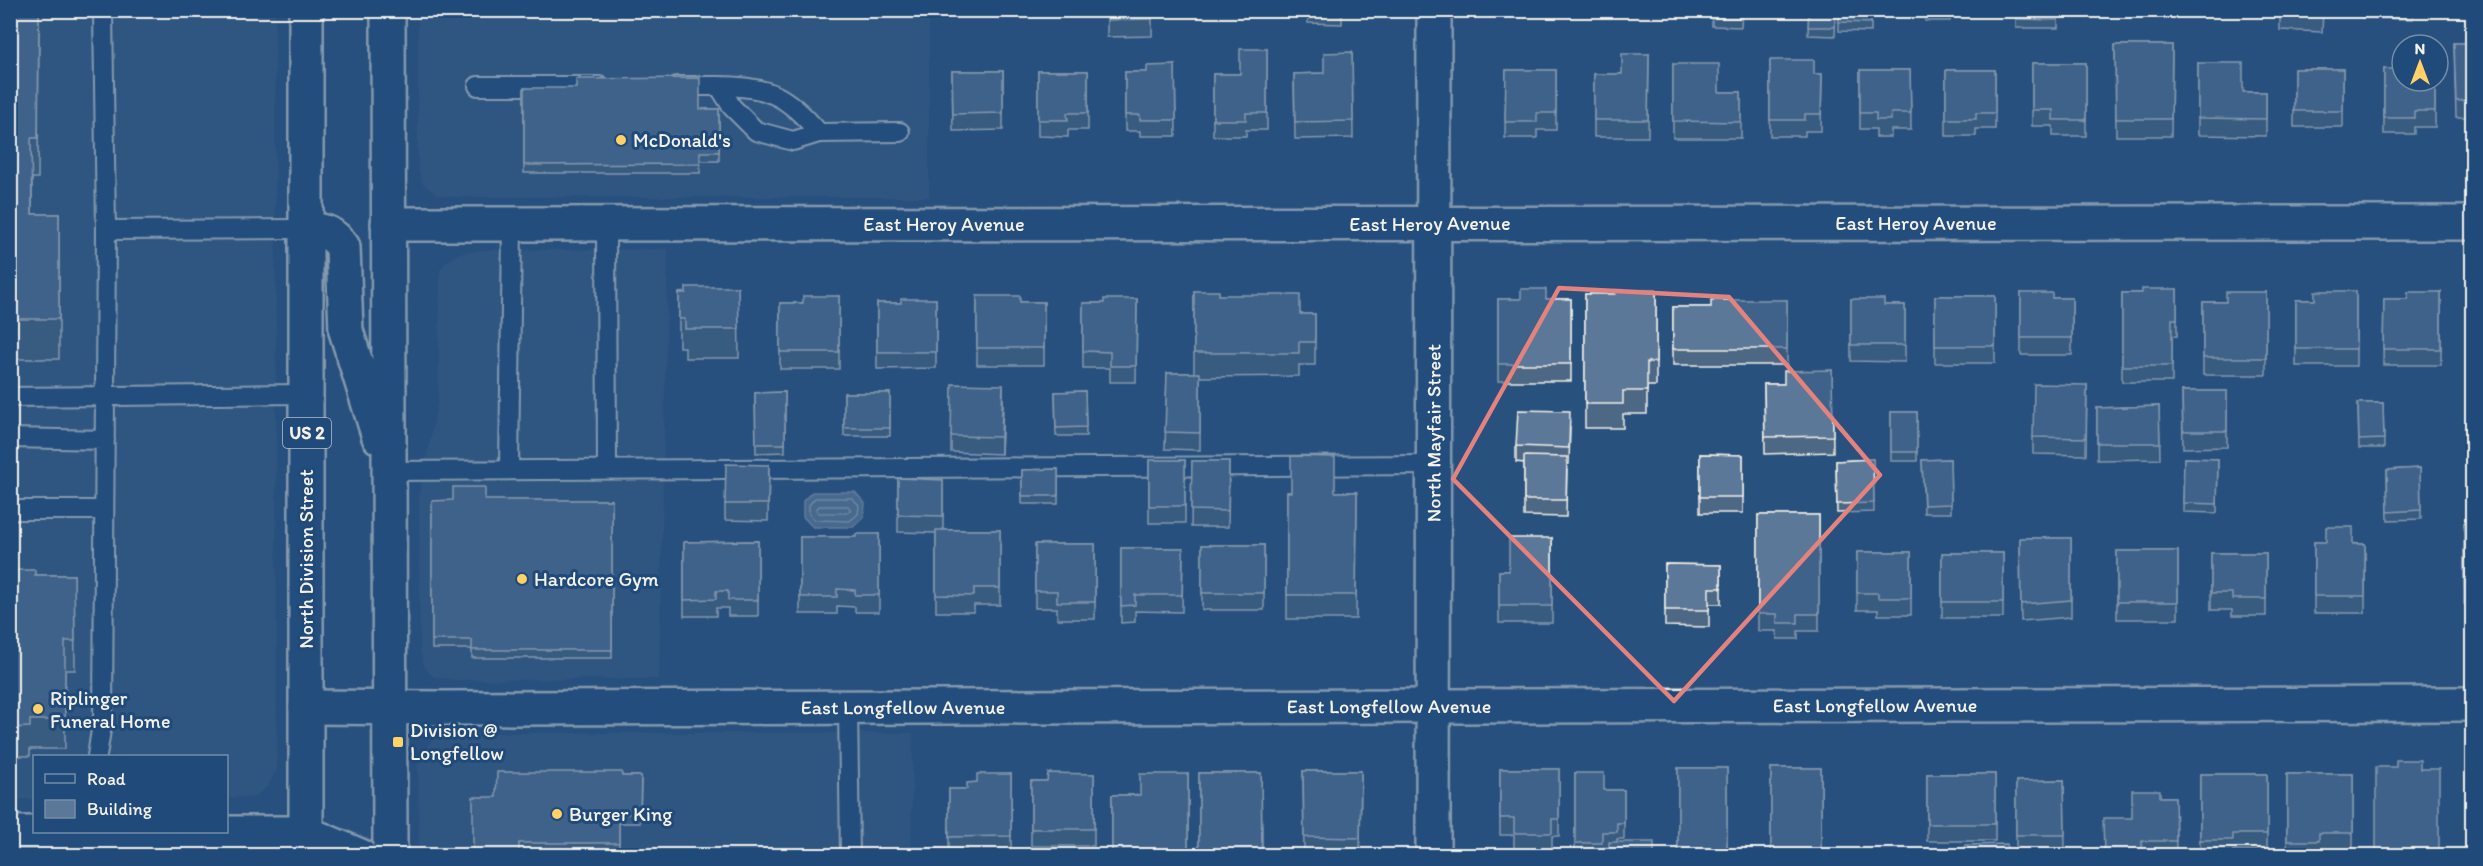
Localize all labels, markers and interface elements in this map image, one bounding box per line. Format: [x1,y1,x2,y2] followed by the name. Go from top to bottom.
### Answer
[2390,33,2450,93] north arrow
[2415,39,2425,58] text: N
[633,128,731,152] place label: McDonald's
[614,133,628,147] marker: McDonald's
[1349,211,1511,236] street label: East Heroy Avenue
[1835,211,1997,235] street label: East Heroy Avenue
[863,212,1025,236] street label: East Heroy Avenue
[1421,344,1446,522] street label: North Mayfair Street
[283,418,331,448] road number: US 2
[294,469,318,649] street label: North Division Street
[534,567,659,591] place label: Hardcore Gym
[515,572,529,586] marker: Hardcore Gym
[50,686,170,733] place label: Riplinger Funeral Home
[1773,693,1977,717] street label: East Longfellow Avenue
[1287,694,1491,718] street label: East Longfellow Avenue
[801,695,1005,719] street label: East Longfellow Avenue
[31,702,45,716] marker: Riplinger Funeral Home
[410,718,504,765] place label: Division @ Longfellow
[391,735,405,749] marker: Division @ Longfellow
[33,755,228,833] legend
[87,768,126,790] text: Road
[87,798,153,820] text: Building
[569,802,673,826] place label: Burger King
[550,807,564,821] marker: Burger King

